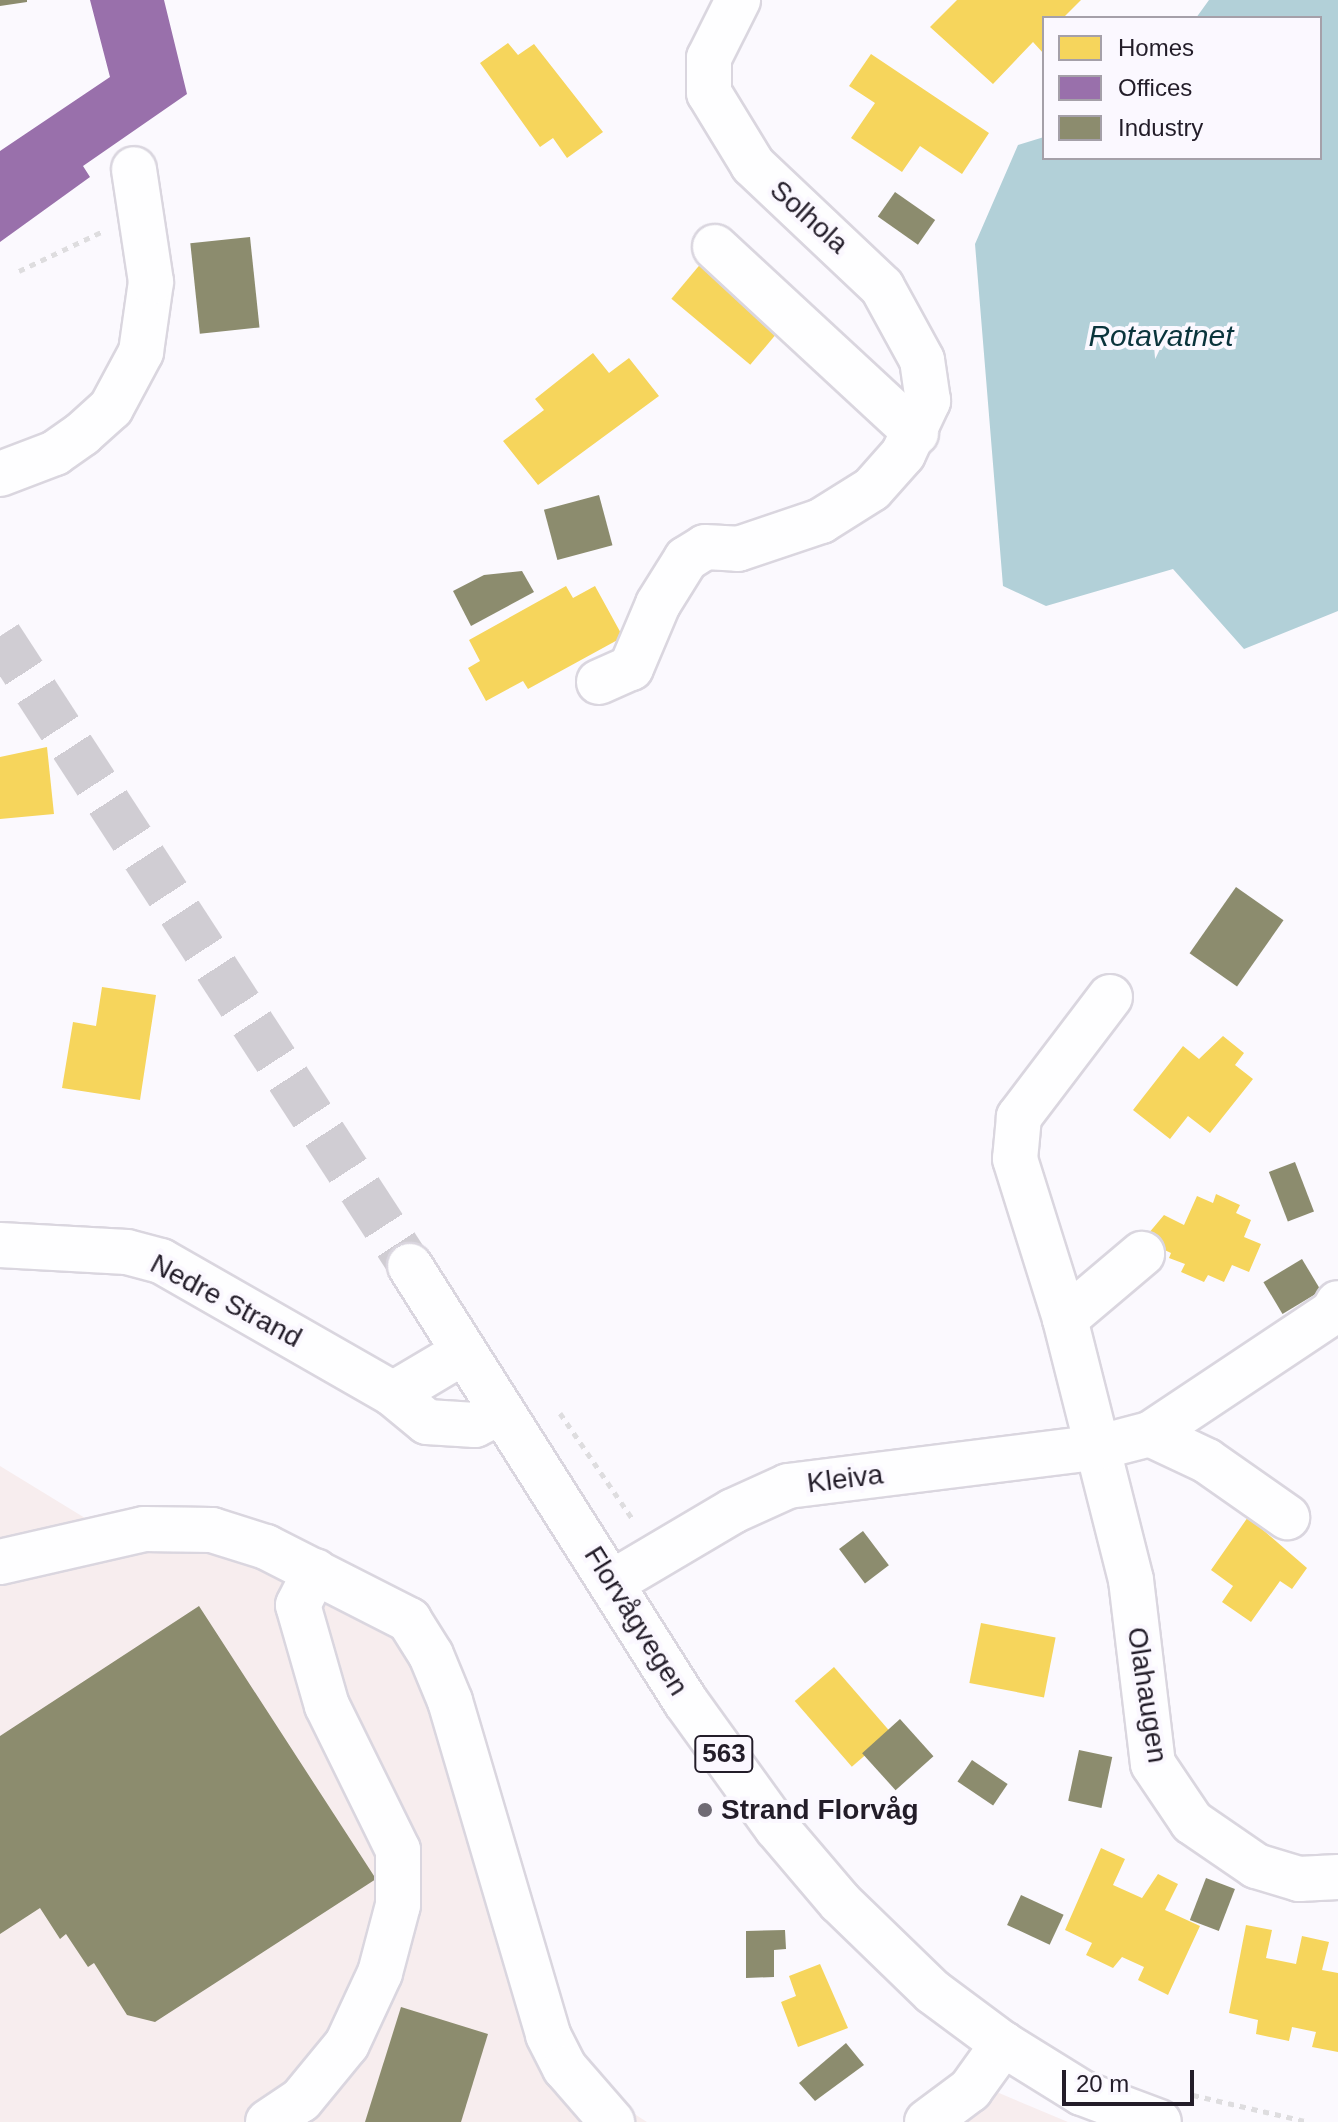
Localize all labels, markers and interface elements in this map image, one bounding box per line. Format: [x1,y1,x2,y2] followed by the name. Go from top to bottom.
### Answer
[1042,16,1322,160] legend
[1118,34,1194,61] text: Homes
[1118,74,1192,101] text: Offices
[1118,114,1203,141] text: Industry
[763,173,855,261] street label: Solhola
[1088,318,1234,354] water label: Rotavatnet
[145,1247,307,1355] street label: Nedre Strand
[805,1458,885,1500] street label: Kleiva
[577,1540,695,1702] street label: Florvågvegen
[1120,1625,1174,1765] street label: Olahaugen
[694,1732,754,1776] road number: 563
[721,1793,919,1827] place label: Strand Florvåg
[696,1801,714,1819] marker: Strand Florvåg
[1066,2054,1198,2104] scale bar
[1076,2070,1129,2097] text: 20 m

